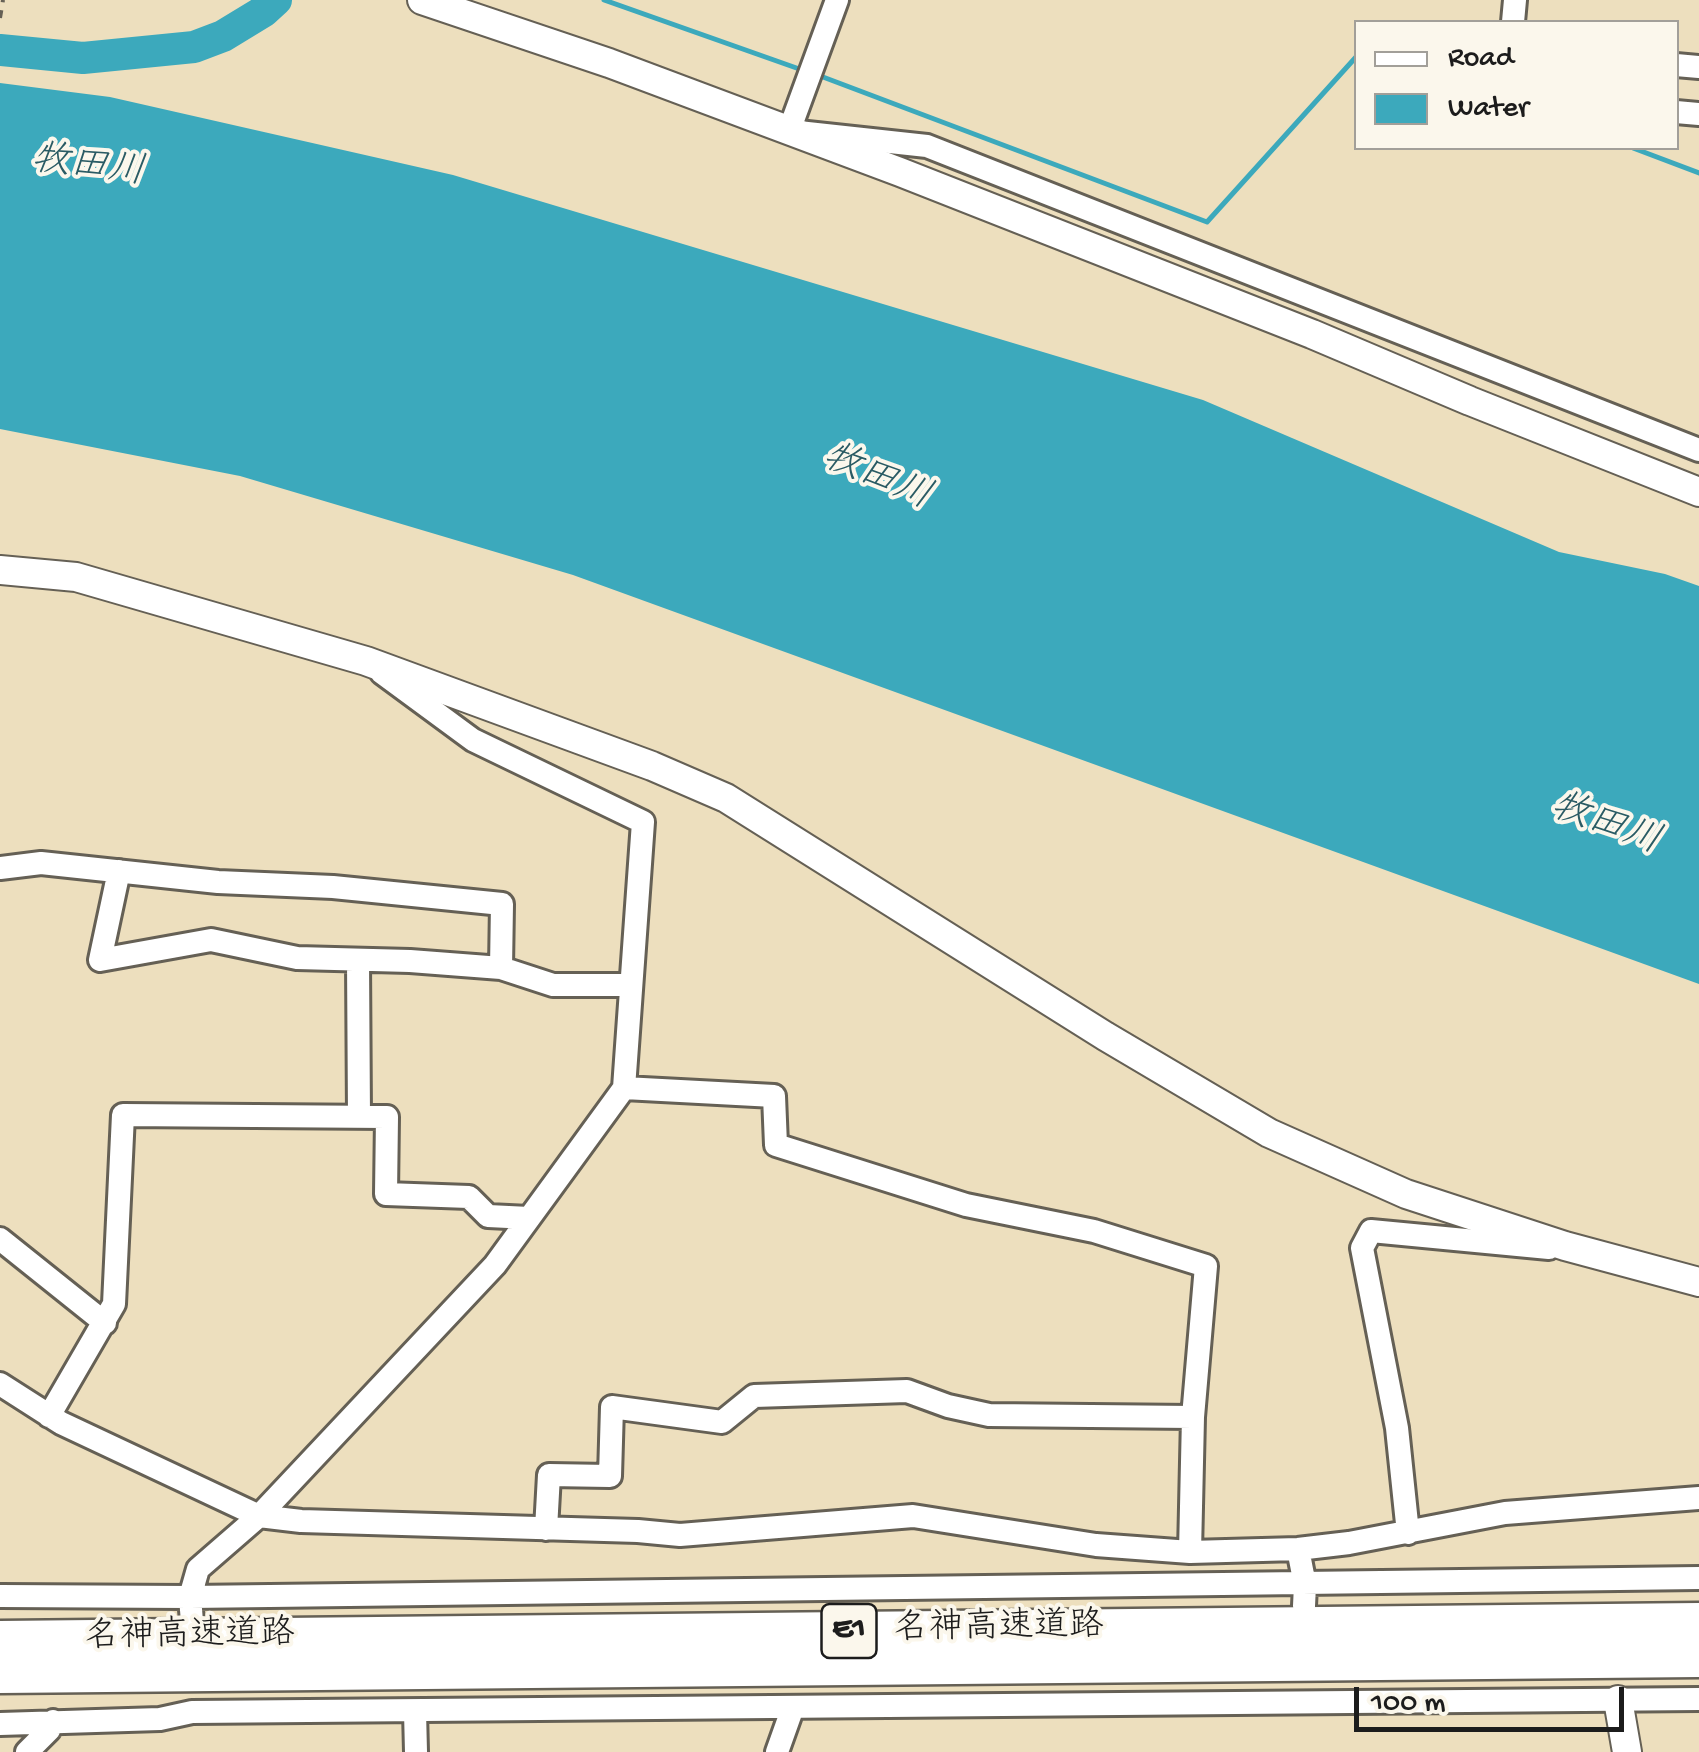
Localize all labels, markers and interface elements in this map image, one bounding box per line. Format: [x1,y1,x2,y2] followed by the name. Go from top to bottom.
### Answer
[1354,20,1679,150] legend
[1448,42,1514,77] text: Road
[1448,92,1529,127] text: Water
[29,139,147,199] water label: 牧田川
[815,437,937,523] water label: 牧田川
[1544,786,1666,868] water label: 牧田川
[822,1604,876,1658] road number: E1
[894,1607,1104,1653] street label: 名神高速道路
[85,1615,295,1661] street label: 名神高速道路
[1359,1667,1629,1729] scale bar
[1371,1687,1446,1722] text: 100 m

